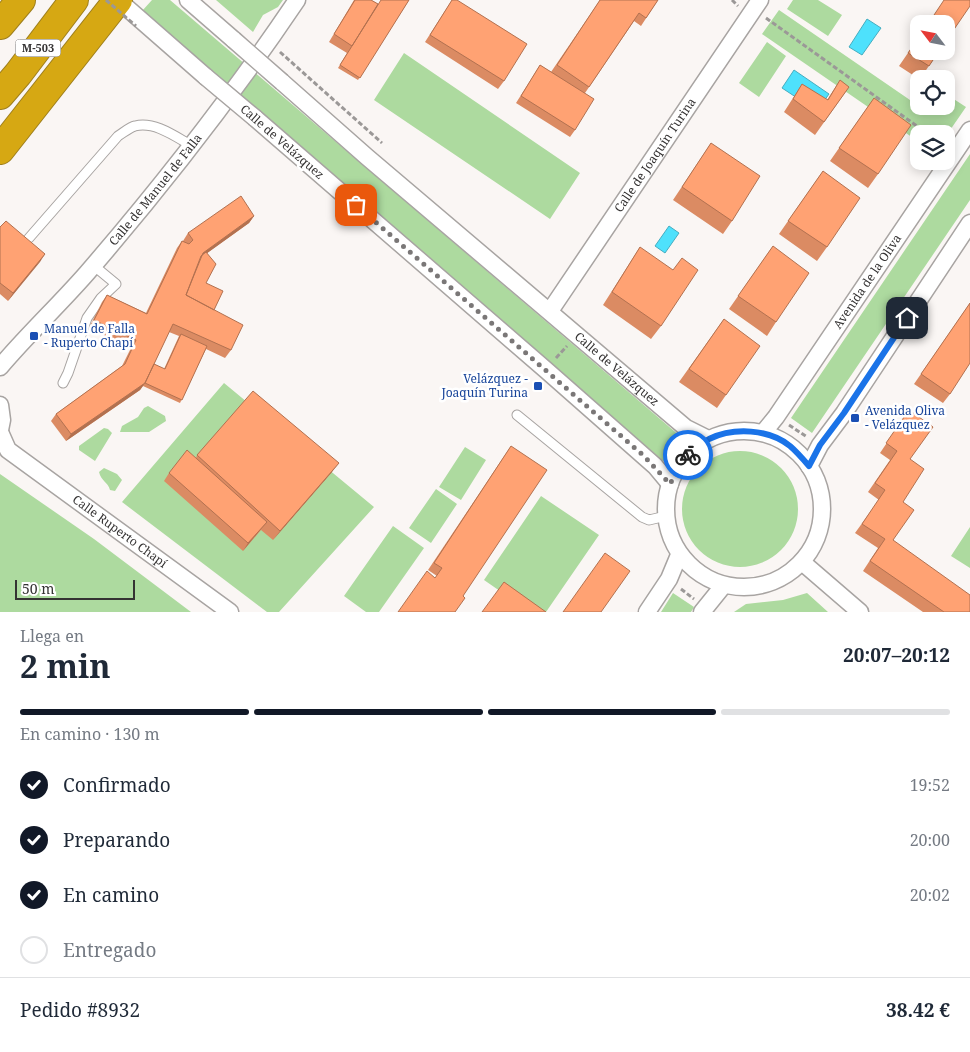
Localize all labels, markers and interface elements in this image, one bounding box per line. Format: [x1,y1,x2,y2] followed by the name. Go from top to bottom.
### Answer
[910,15,955,60] north arrow
[910,15,955,170] map controls
[15,40,60,56] road number: M-503
[910,70,955,115] button: locate
[610,94,700,216] street label: Calle de Joaquín Turina
[237,100,328,183] street label: Calle de Velázquez
[910,125,955,170] button: layers
[105,130,206,249] street label: Calle de Manuel de Falla
[335,184,377,226] pin
[342,191,370,219] icon: bag
[829,231,905,332] street label: Avenida de la Oliva
[886,297,928,339] pin
[893,304,921,332] icon: home
[44,320,135,351] place label: Manuel de Falla - Ruperto Chapí
[571,328,663,410] street label: Calle de Velázquez
[28,330,40,342] marker: Manuel de Falla - Ruperto Chapí
[440,370,528,401] place label: Velázquez - Joaquín Turina
[532,380,544,392] marker: Velázquez - Joaquín Turina
[865,402,945,433] place label: Avenida Oliva - Velázquez
[849,412,861,424] marker: Avenida Oliva - Velázquez
[663,430,713,480] courier
[674,441,702,469] icon: bike
[69,491,171,571] street label: Calle Ruperto Chapí
[15,577,135,600] scale bar
[22,579,55,598] text: 50 m
[20,625,84,647] text: Llega en
[843,642,950,668] text: 20:07–20:12
[20,644,111,687] text: 2 min
[20,723,160,745] text: En camino · 130 m
[20,771,48,799] icon: check
[63,772,171,798] text: Confirmado
[910,774,950,796] text: 19:52
[20,826,48,854] icon: check
[63,827,170,853] text: Preparando
[910,829,950,851] text: 20:00
[20,881,48,909] icon: check
[63,882,159,908] text: En camino
[910,884,950,906] text: 20:02
[63,937,156,963] text: Entregado
[20,997,140,1023] text: Pedido #8932
[886,997,950,1023] text: 38.42 €

